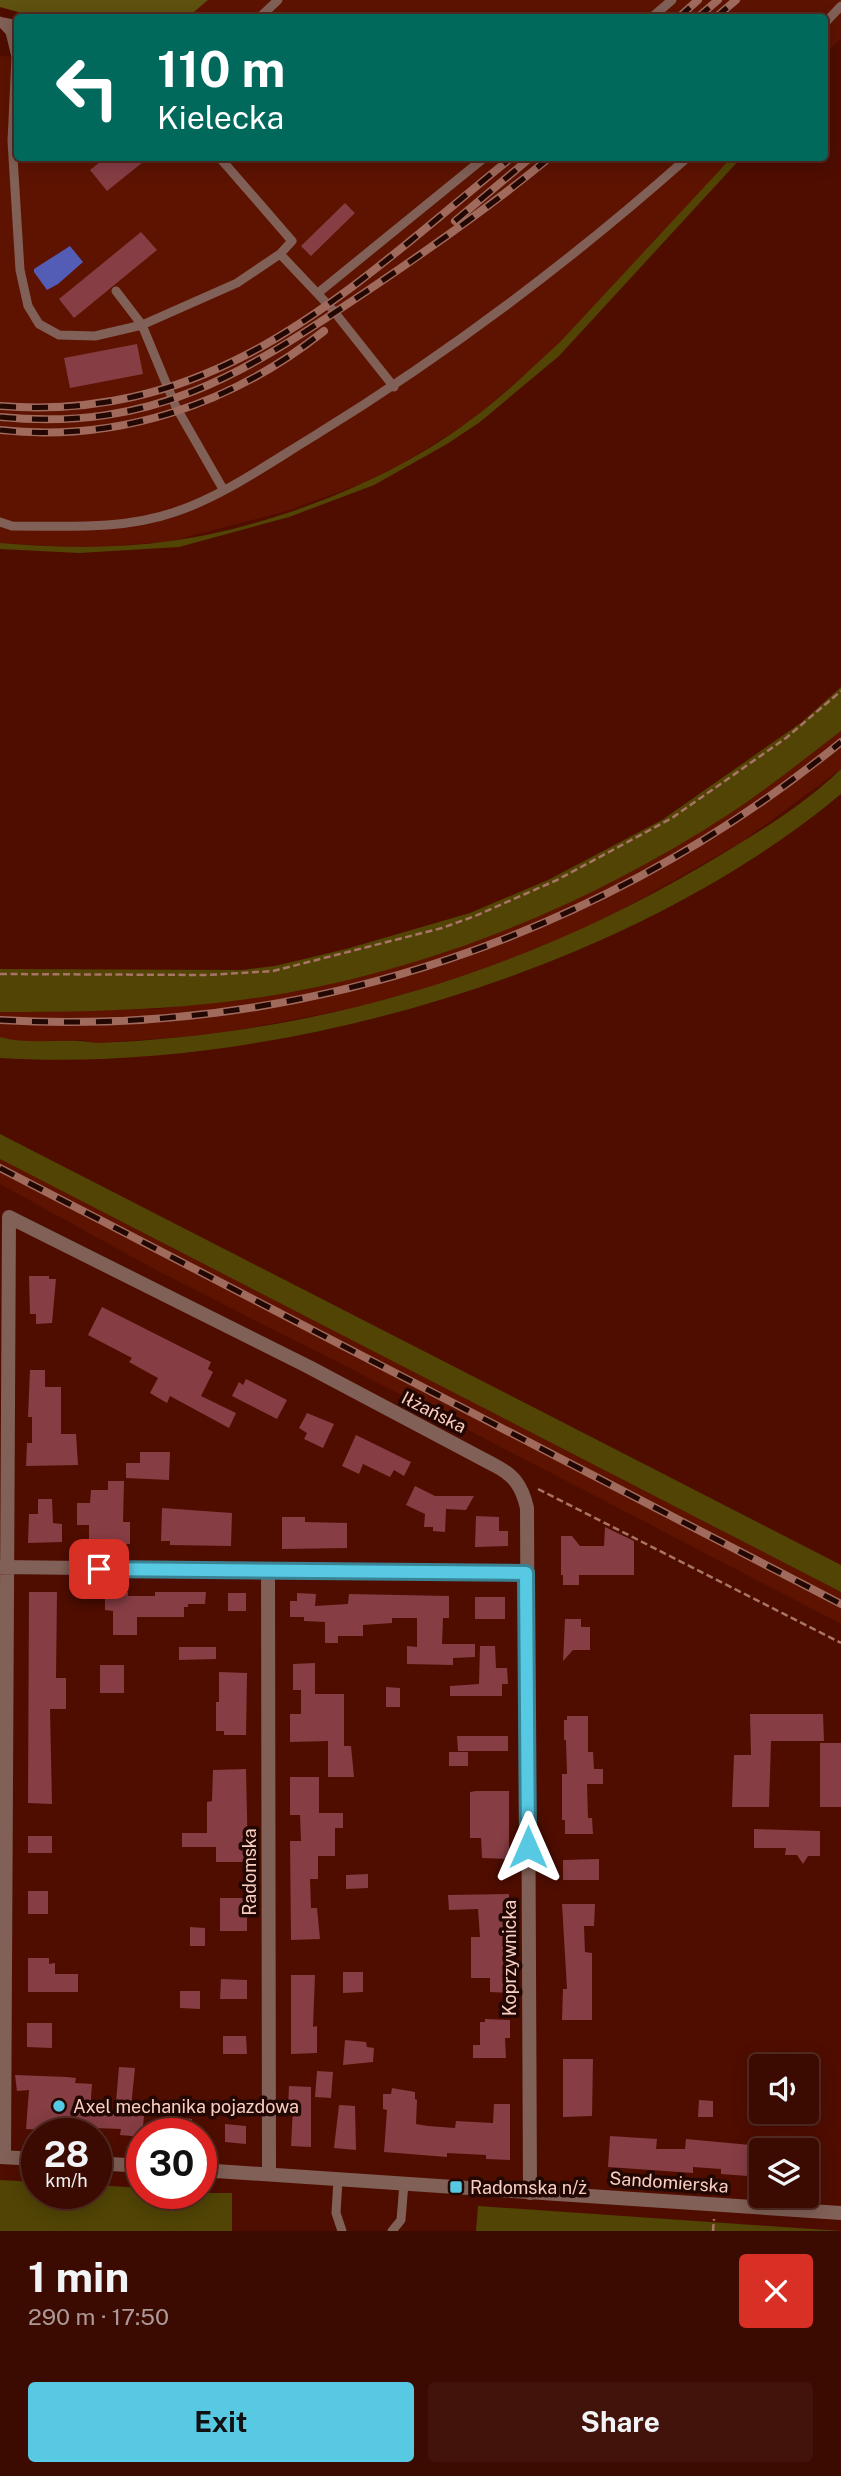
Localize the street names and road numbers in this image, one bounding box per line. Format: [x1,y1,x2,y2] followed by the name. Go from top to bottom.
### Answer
[398,1387,470,1437] street label: Iłżańska
[239,1828,260,1916] street label: Radomska
[499,1900,520,2016] street label: Koprzywnicka
[609,2167,729,2197] street label: Sandomierska

